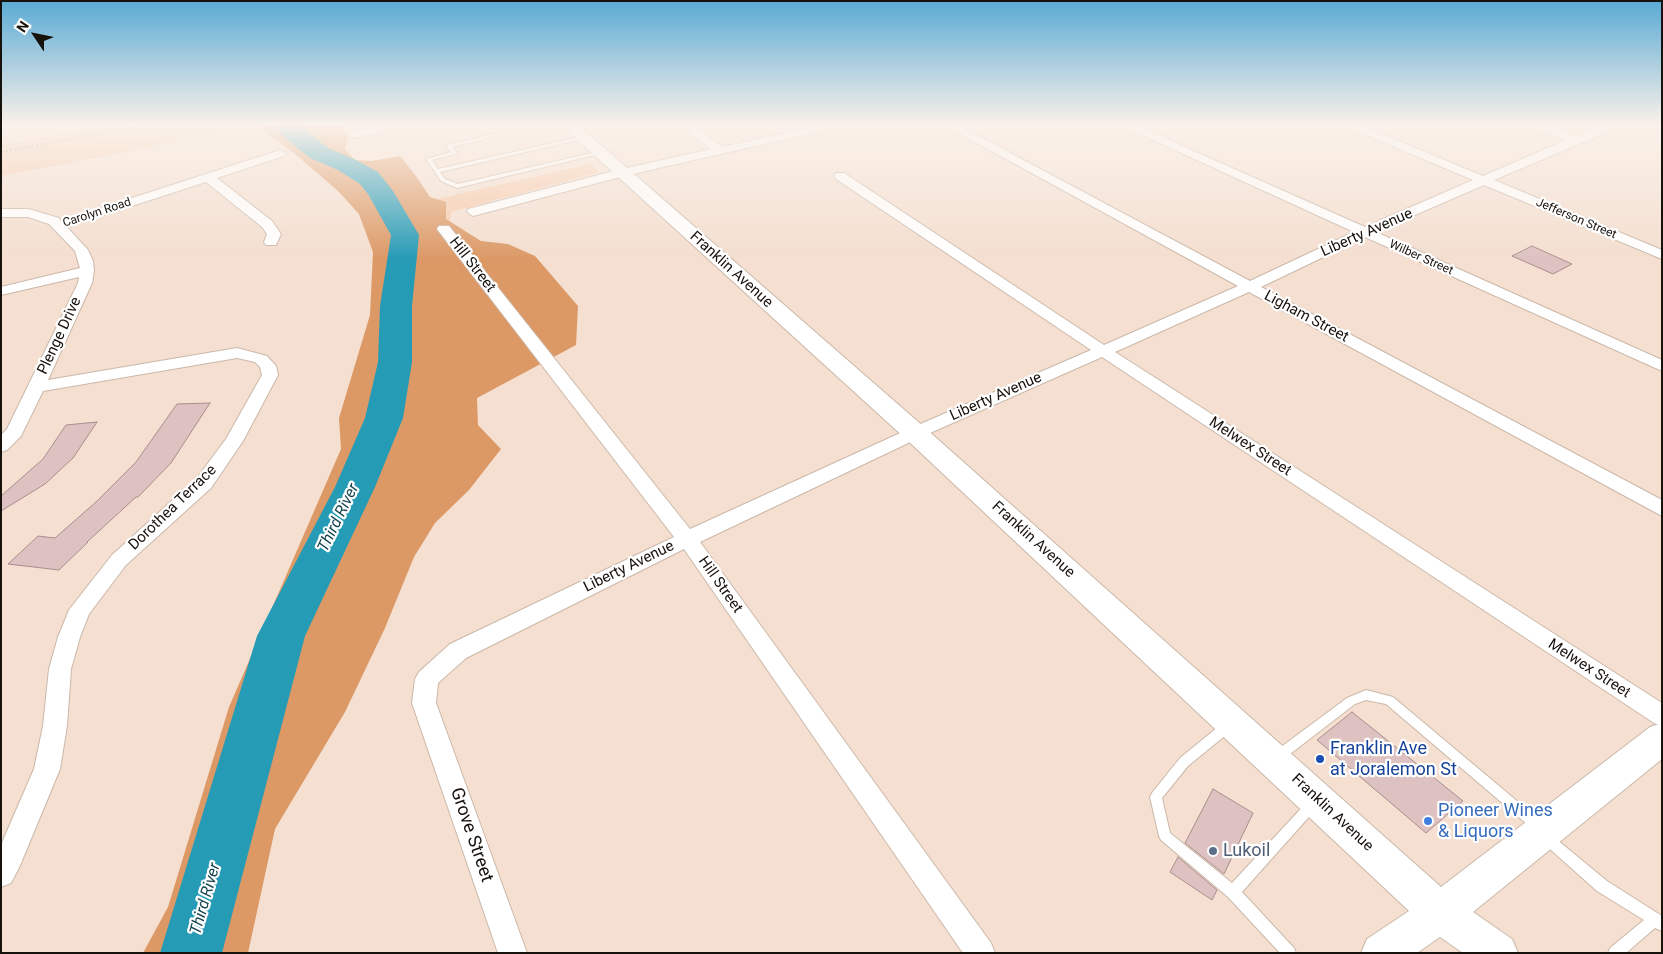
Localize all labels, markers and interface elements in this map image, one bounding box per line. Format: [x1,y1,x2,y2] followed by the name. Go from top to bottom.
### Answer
[10,10,60,60] north arrow
[13,18,32,35] text: N
[61,195,133,231] street label: Carolyn Road
[1534,196,1618,242] street label: Jefferson Street
[1318,205,1416,261] street label: Liberty Avenue
[686,228,776,312] street label: Franklin Avenue
[445,234,499,296] street label: Hill Street
[1387,238,1455,278] street label: Wilber Street
[1261,287,1351,347] street label: Ligham Street
[34,295,86,377] street label: Plenge Drive
[947,369,1045,425] street label: Liberty Avenue
[1205,414,1295,480] street label: Melwex Street
[125,462,221,554] street label: Dorothea Terrace
[314,481,364,555] water label: Third River
[988,498,1078,582] street label: Franklin Avenue
[581,537,677,597] street label: Liberty Avenue
[694,553,746,617] street label: Hill Street
[1544,636,1634,702] street label: Melwex Street
[1330,738,1457,781] place label: Franklin Ave at Joralemon St
[1314,753,1326,765] marker: Franklin Ave at Joralemon St
[1287,771,1377,855] street label: Franklin Avenue
[445,785,497,885] street label: Grove Street
[1438,800,1553,842] place label: Pioneer Wines & Liquors
[1422,815,1434,827] marker: Pioneer Wines & Liquors
[1223,840,1270,862] place label: Lukoil
[1207,845,1219,857] marker: Lukoil
[187,861,225,937] water label: Third River

